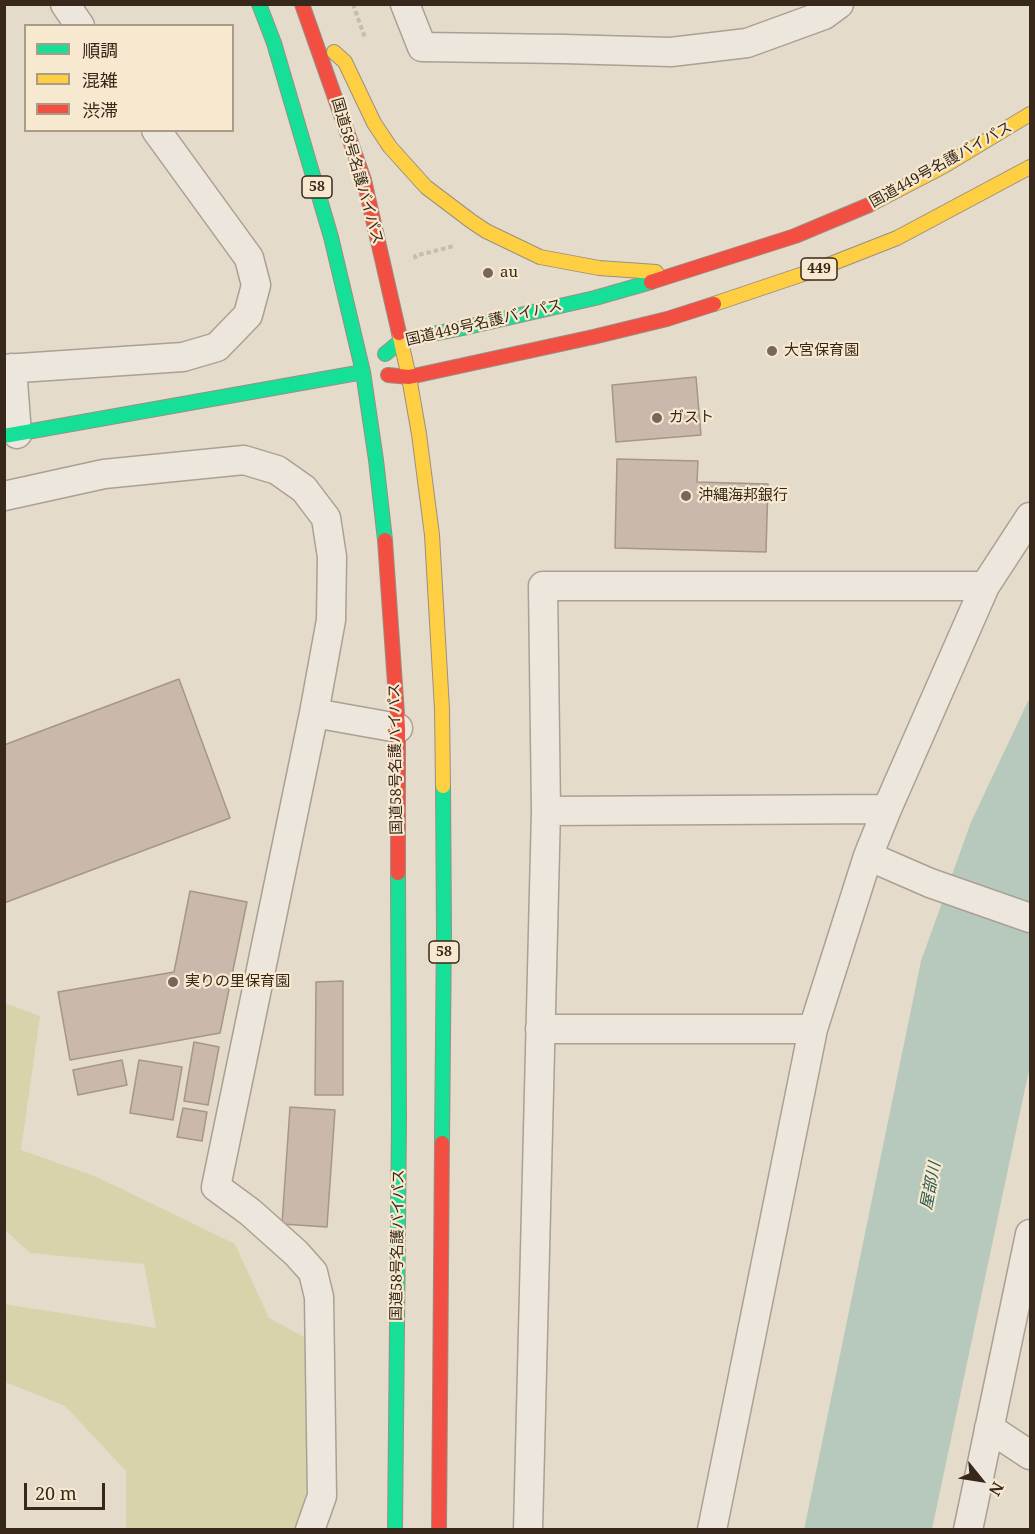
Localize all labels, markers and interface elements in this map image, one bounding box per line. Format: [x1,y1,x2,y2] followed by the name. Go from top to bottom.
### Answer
[24,24,234,132] legend
[82,38,118,62] text: 順調
[82,68,118,92] text: 混雑
[327,96,387,246] street label: 国道58号名護バイパス
[82,98,118,122] text: 渋滞
[867,118,1015,212] street label: 国道449号名護バイパス
[302,176,332,198] road number: 58
[801,258,837,280] road number: 449
[500,264,518,282] place label: au
[481,266,495,280] marker: au
[404,296,564,350] street label: 国道449号名護バイパス
[784,342,859,360] place label: 大宮保育園
[765,344,779,358] marker: 大宮保育園
[669,409,714,427] place label: ガスト
[650,411,664,425] marker: ガスト
[698,487,788,505] place label: 沖縄海邦銀行
[679,489,693,503] marker: 沖縄海邦銀行
[386,683,406,835] street label: 国道58号名護バイパス
[429,941,459,963] road number: 58
[185,973,290,991] place label: 実りの里保育園
[166,975,180,989] marker: 実りの里保育園
[917,1161,945,1211] water label: 屋部川
[388,1169,408,1321] street label: 国道58号名護バイパス
[951,1450,1011,1510] north arrow
[27,1471,108,1509] scale bar
[984,1478,1009,1500] text: N
[35,1481,77,1505] text: 20 m

